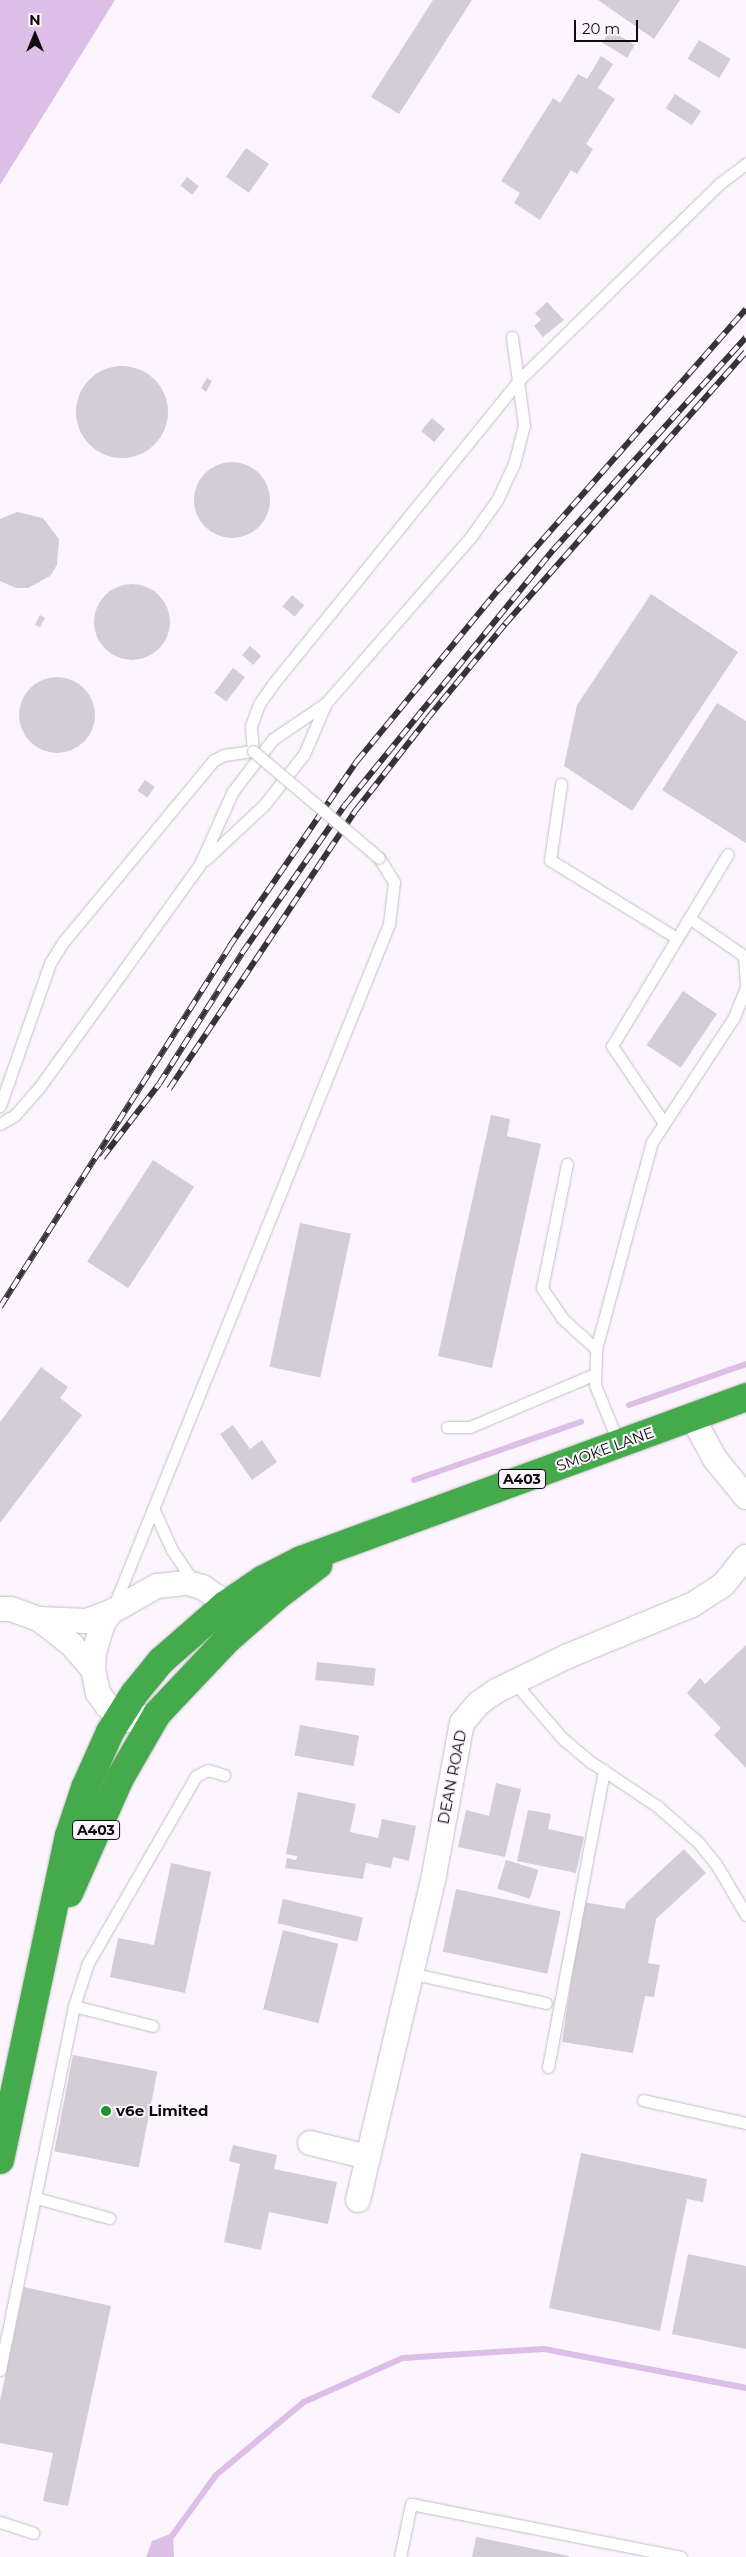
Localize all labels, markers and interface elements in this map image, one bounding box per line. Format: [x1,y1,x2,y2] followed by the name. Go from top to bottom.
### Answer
[10,10,60,60] north arrow
[576,10,640,42] scale bar
[29,11,41,29] text: N
[582,19,620,38] text: 20 m
[554,1423,656,1475] street label: SMOKE LANE
[497,1468,547,1490] road number: A403
[434,1728,470,1826] street label: DEAN ROAD
[71,1818,121,1842] road number: A403
[116,2102,208,2120] place label: v6e Limited
[100,2105,112,2117] marker: v6e Limited

